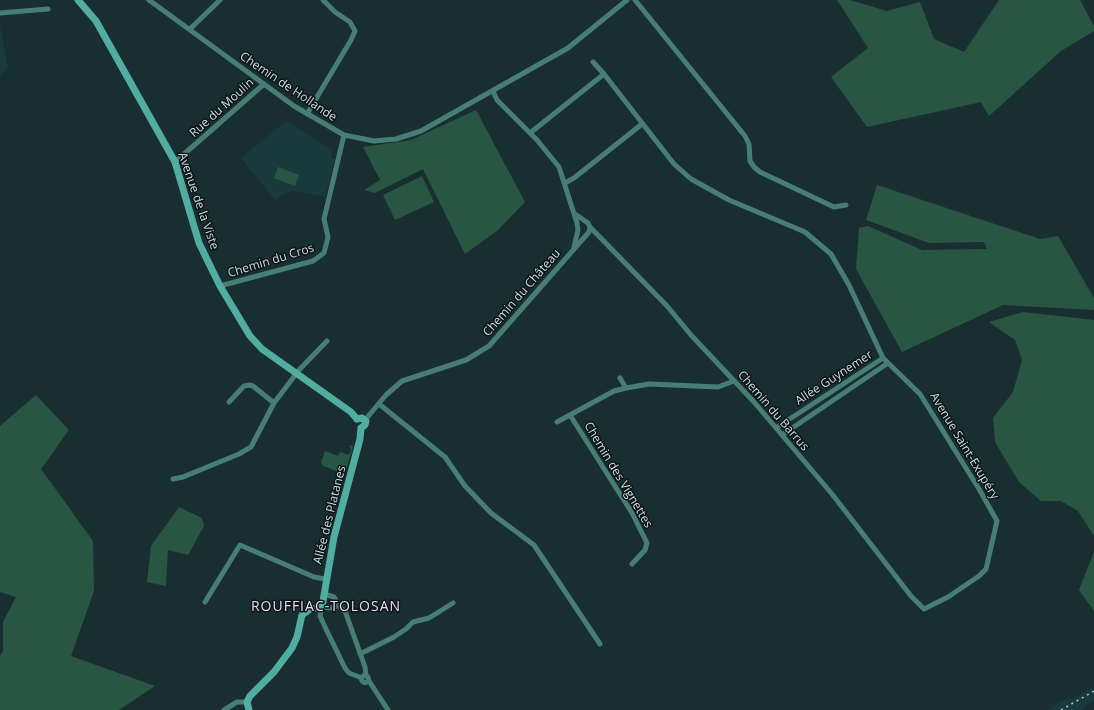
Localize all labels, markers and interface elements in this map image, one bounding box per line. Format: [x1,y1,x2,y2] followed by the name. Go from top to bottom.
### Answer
[237,49,339,125] street label: Chemin de Hollande
[187,75,257,141] street label: Rue du Moulin
[175,151,221,251] street label: Avenue de la Viste
[226,241,316,281] street label: Chemin du Cros
[480,246,564,340] street label: Chemin du Château
[793,348,875,408] street label: Allée Guynemer
[734,368,812,454] street label: Chemin du Barrus
[926,390,1002,502] street label: Avenue Saint-Exupéry
[581,419,655,531] street label: Chemin des Vignettes
[311,464,349,566] street label: Allée des Platanes
[251,599,401,615] district label: ROUFFIAC-TOLOSAN

